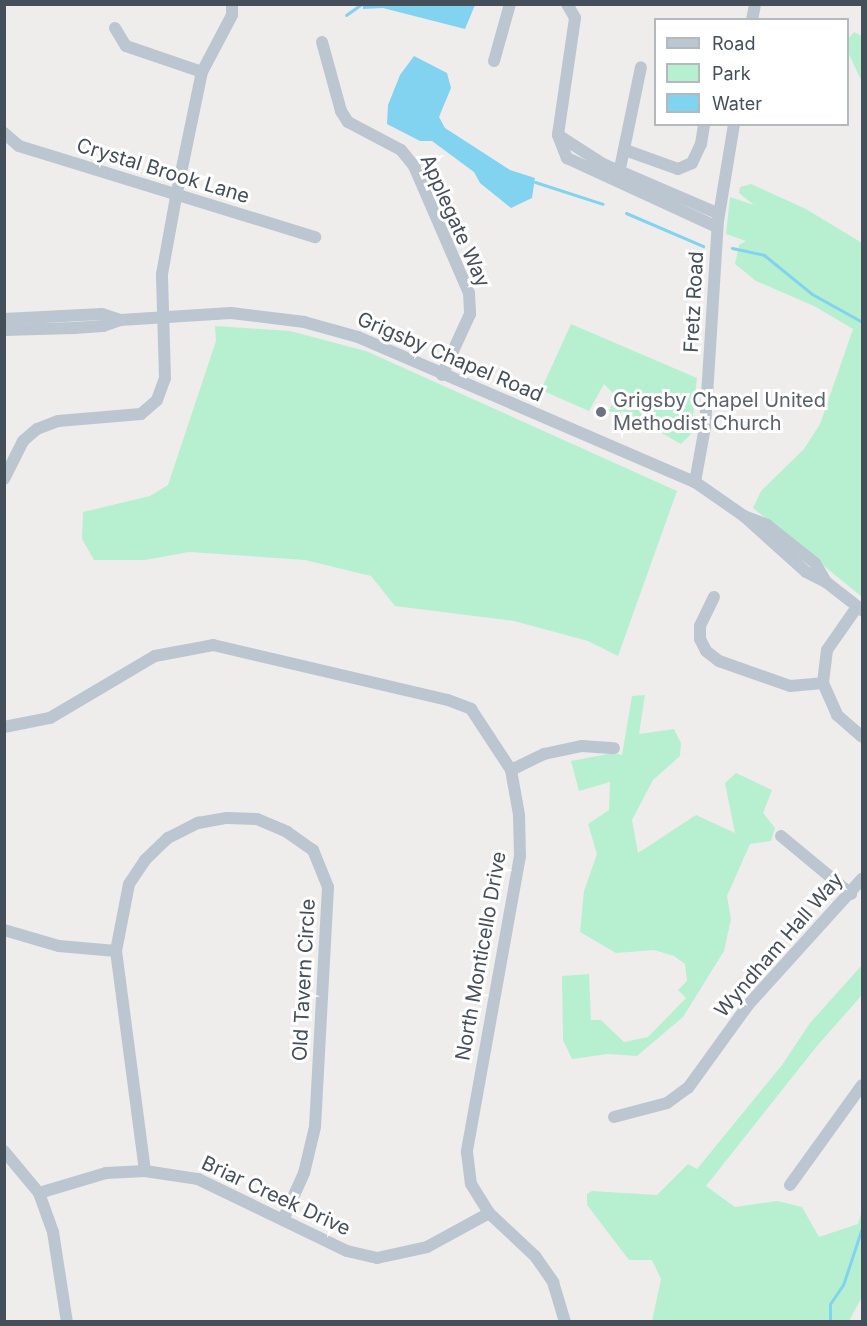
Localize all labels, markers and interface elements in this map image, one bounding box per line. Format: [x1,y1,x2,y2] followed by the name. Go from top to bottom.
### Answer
[654,18,849,126] legend
[712,33,755,54] text: Road
[712,63,751,84] text: Park
[712,93,762,114] text: Water
[74,133,252,209] street label: Crystal Brook Lane
[415,151,495,291] street label: Applegate Way
[679,251,709,353] street label: Fretz Road
[354,307,546,407] street label: Grigsby Chapel Road
[613,388,826,435] place label: Grigsby Chapel United Methodist Church
[594,405,608,419] marker: Grigsby Chapel United Methodist Church
[451,849,511,1063] street label: North Monticello Drive
[710,868,848,1022] street label: Wyndham Hall Way
[288,898,320,1062] street label: Old Tavern Circle
[198,1151,354,1241] street label: Briar Creek Drive

